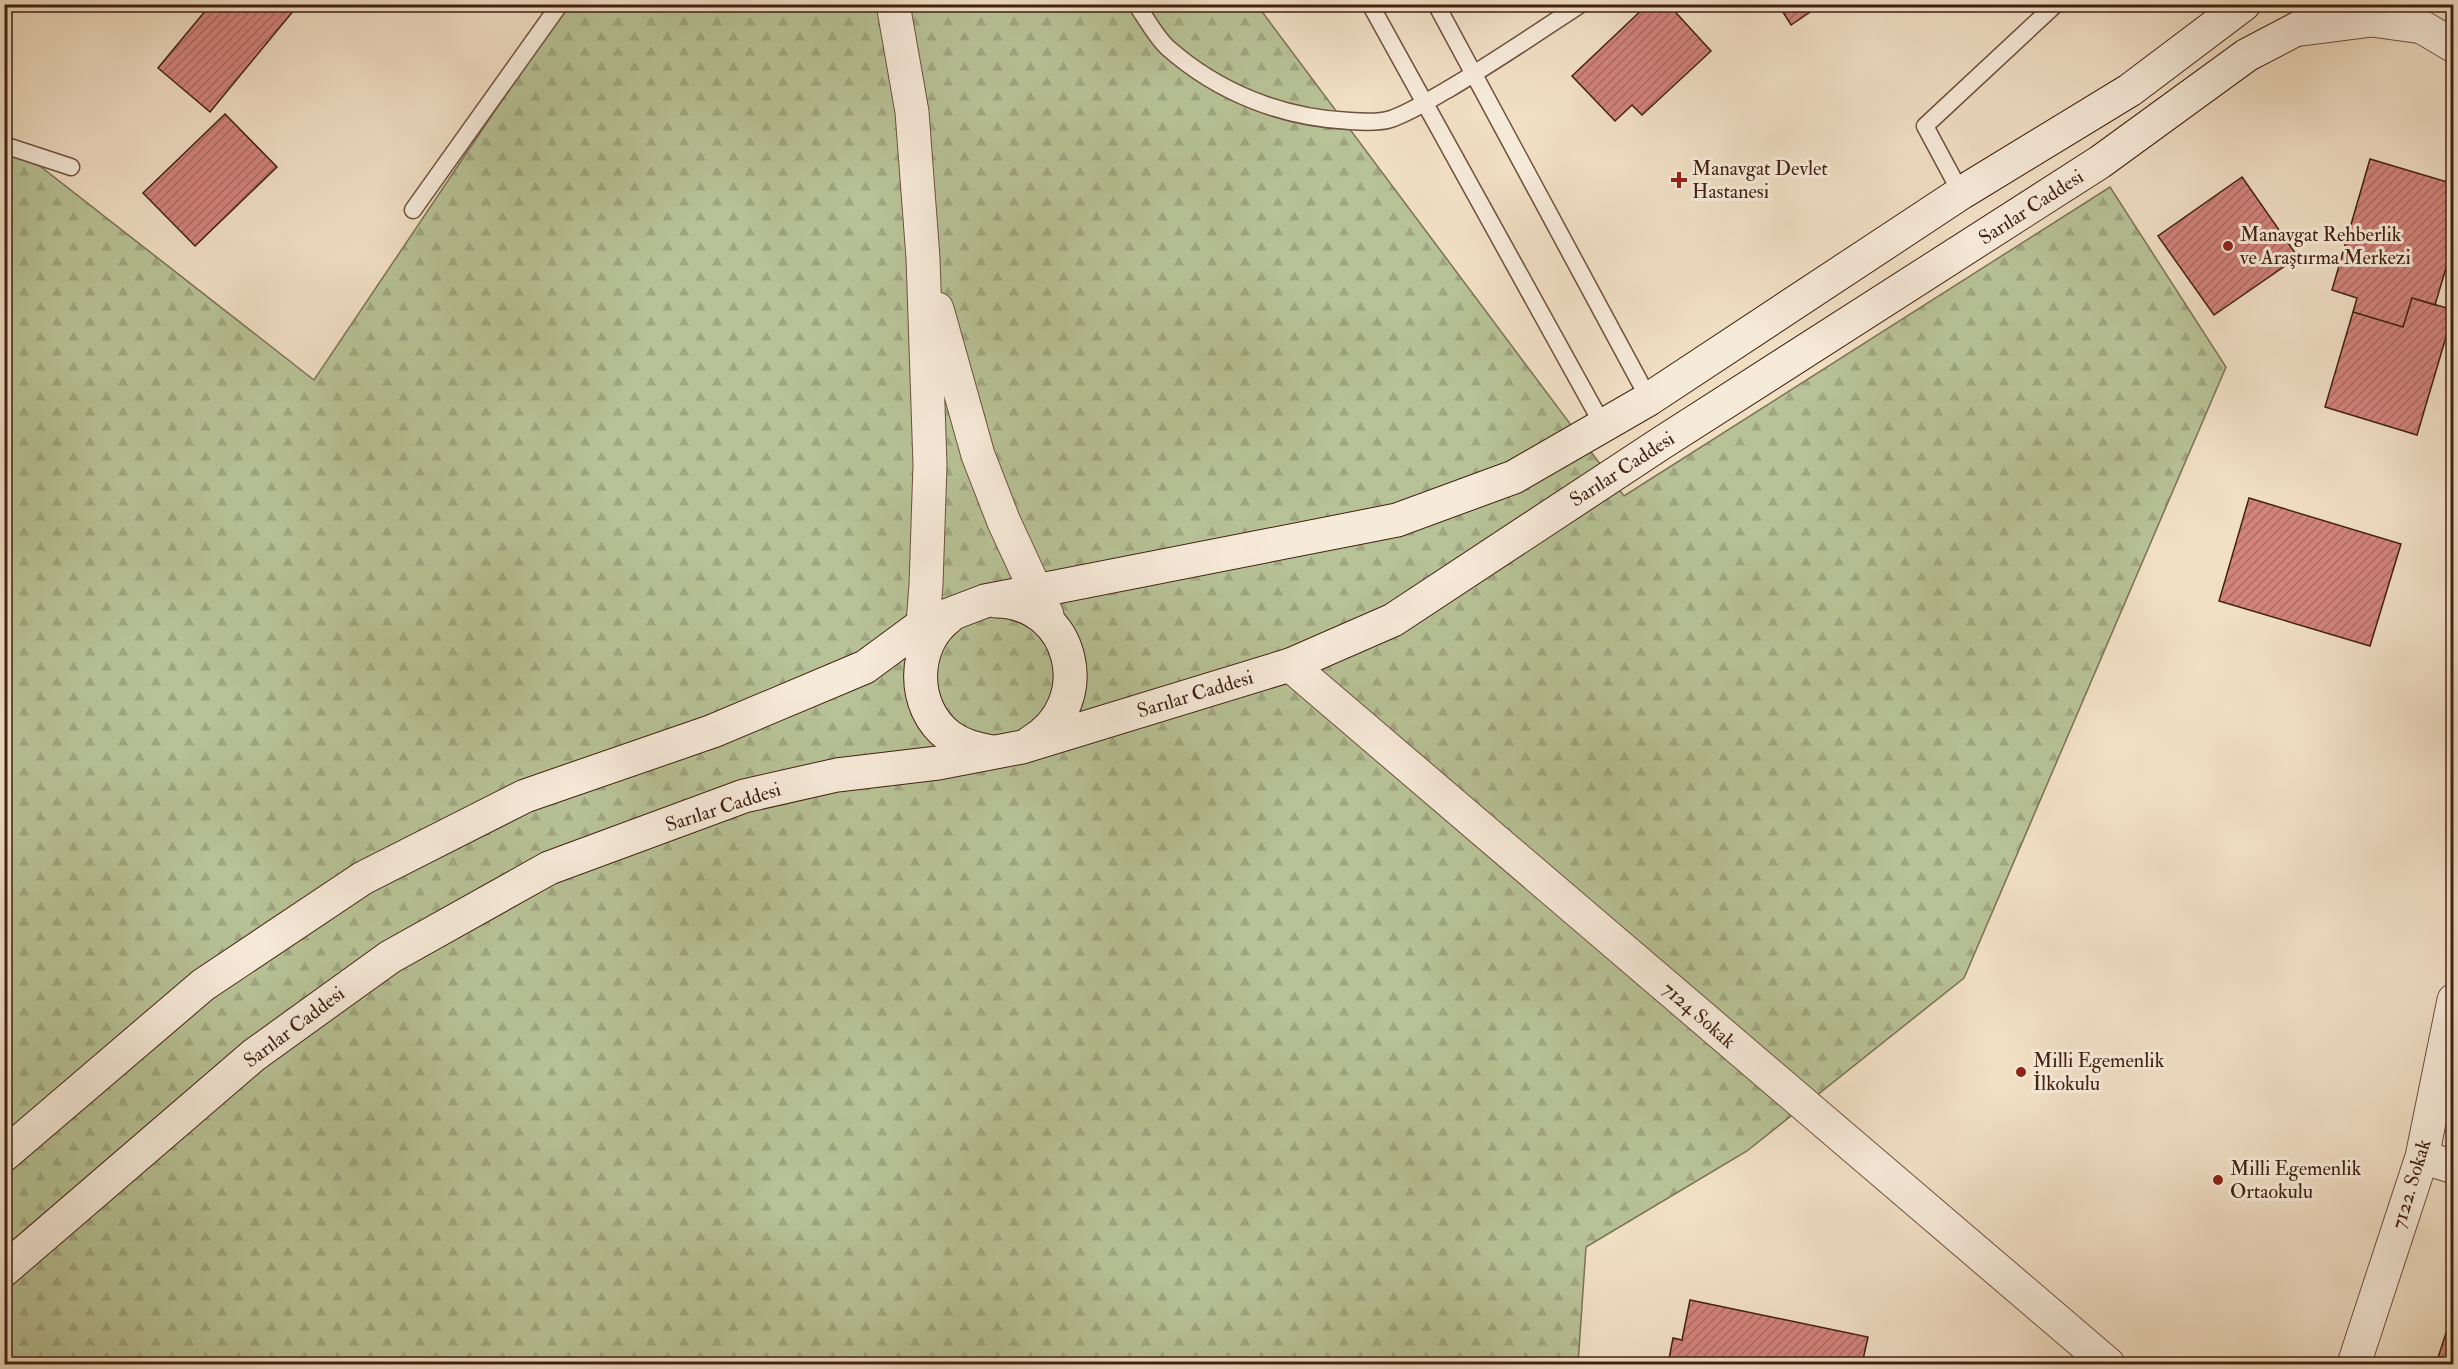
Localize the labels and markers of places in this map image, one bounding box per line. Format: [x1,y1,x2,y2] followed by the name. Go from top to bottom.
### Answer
[1692,156,1828,204] place label: Manavgat Devlet Hastanesi
[1670,171,1688,189] marker: Manavgat Devlet Hastanesi
[2239,222,2411,270] place label: Manavgat Rehberlik ve Araştırma Merkezi
[2221,239,2235,253] marker: Manavgat Rehberlik ve Araştırma Merkezi
[2033,1048,2165,1096] place label: Milli Egemenlik İlkokulu
[2014,1065,2028,1079] marker: Milli Egemenlik İlkokulu
[2230,1156,2362,1204] place label: Milli Egemenlik Ortaokulu
[2211,1173,2225,1187] marker: Milli Egemenlik Ortaokulu

